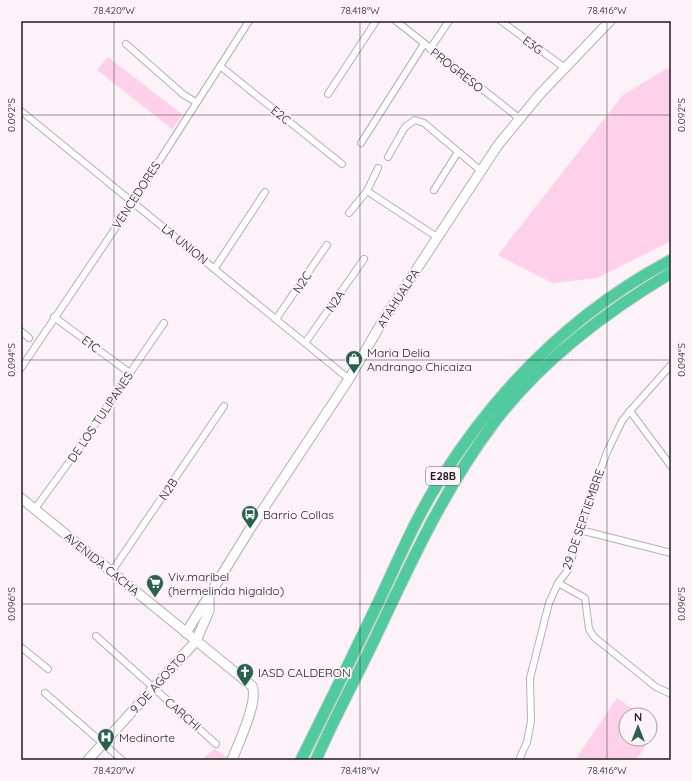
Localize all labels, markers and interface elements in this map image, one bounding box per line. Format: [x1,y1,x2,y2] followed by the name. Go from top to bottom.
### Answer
[93,4,135,17] text: 78.420°W
[340,4,380,17] text: 78.418°W
[587,4,627,17] text: 78.416°W
[520,33,546,57] street label: E3G
[427,45,487,95] street label: PROGRESO
[5,98,18,132] text: 0.092°S
[675,98,688,132] text: 0.092°S
[268,102,294,128] street label: E2C
[109,158,164,232] street label: VENCEDORES
[159,221,211,267] street label: LA UNION
[373,266,423,330] street label: ATAHUALPA
[289,268,315,296] street label: N2C
[322,287,348,315] street label: N2A
[79,332,103,356] street label: E1C
[5,343,18,377] text: 0.094°S
[675,343,688,377] text: 0.094°S
[367,345,472,374] place label: Maria Delia Andrango Chicaiza
[344,349,364,374] shop icon: Maria Delia Andrango Chicaiza
[64,369,136,465] street label: DE LOS TULIPANES
[559,466,607,571] street label: 29 DE SEPTIEMBRE
[426,467,460,485] road number: E28B
[155,475,181,503] street label: N2B
[240,504,260,529] bus stop icon: Barrio Collas
[263,507,334,522] place label: Barrio Collas
[61,529,143,599] street label: AVENIDA CACHA
[168,569,284,598] place label: Viv.maribel (hermelinda higaldo)
[145,573,165,598] supermarket icon: Viv.maribel (hermelinda higaldo)
[5,587,18,621] text: 0.096°S
[675,587,688,621] text: 0.096°S
[127,649,189,717] street label: 9 DE AGOSTO
[235,662,255,687] church icon: IASD CALDERON
[258,665,351,680] place label: IASD CALDERON
[162,694,204,734] street label: CARCHI
[618,707,658,747] north arrow
[634,710,642,724] text: N
[96,727,116,752] hospital icon: Medinorte
[119,730,175,745] place label: Medinorte
[93,764,135,777] text: 78.420°W
[340,764,380,777] text: 78.418°W
[587,764,627,777] text: 78.416°W

